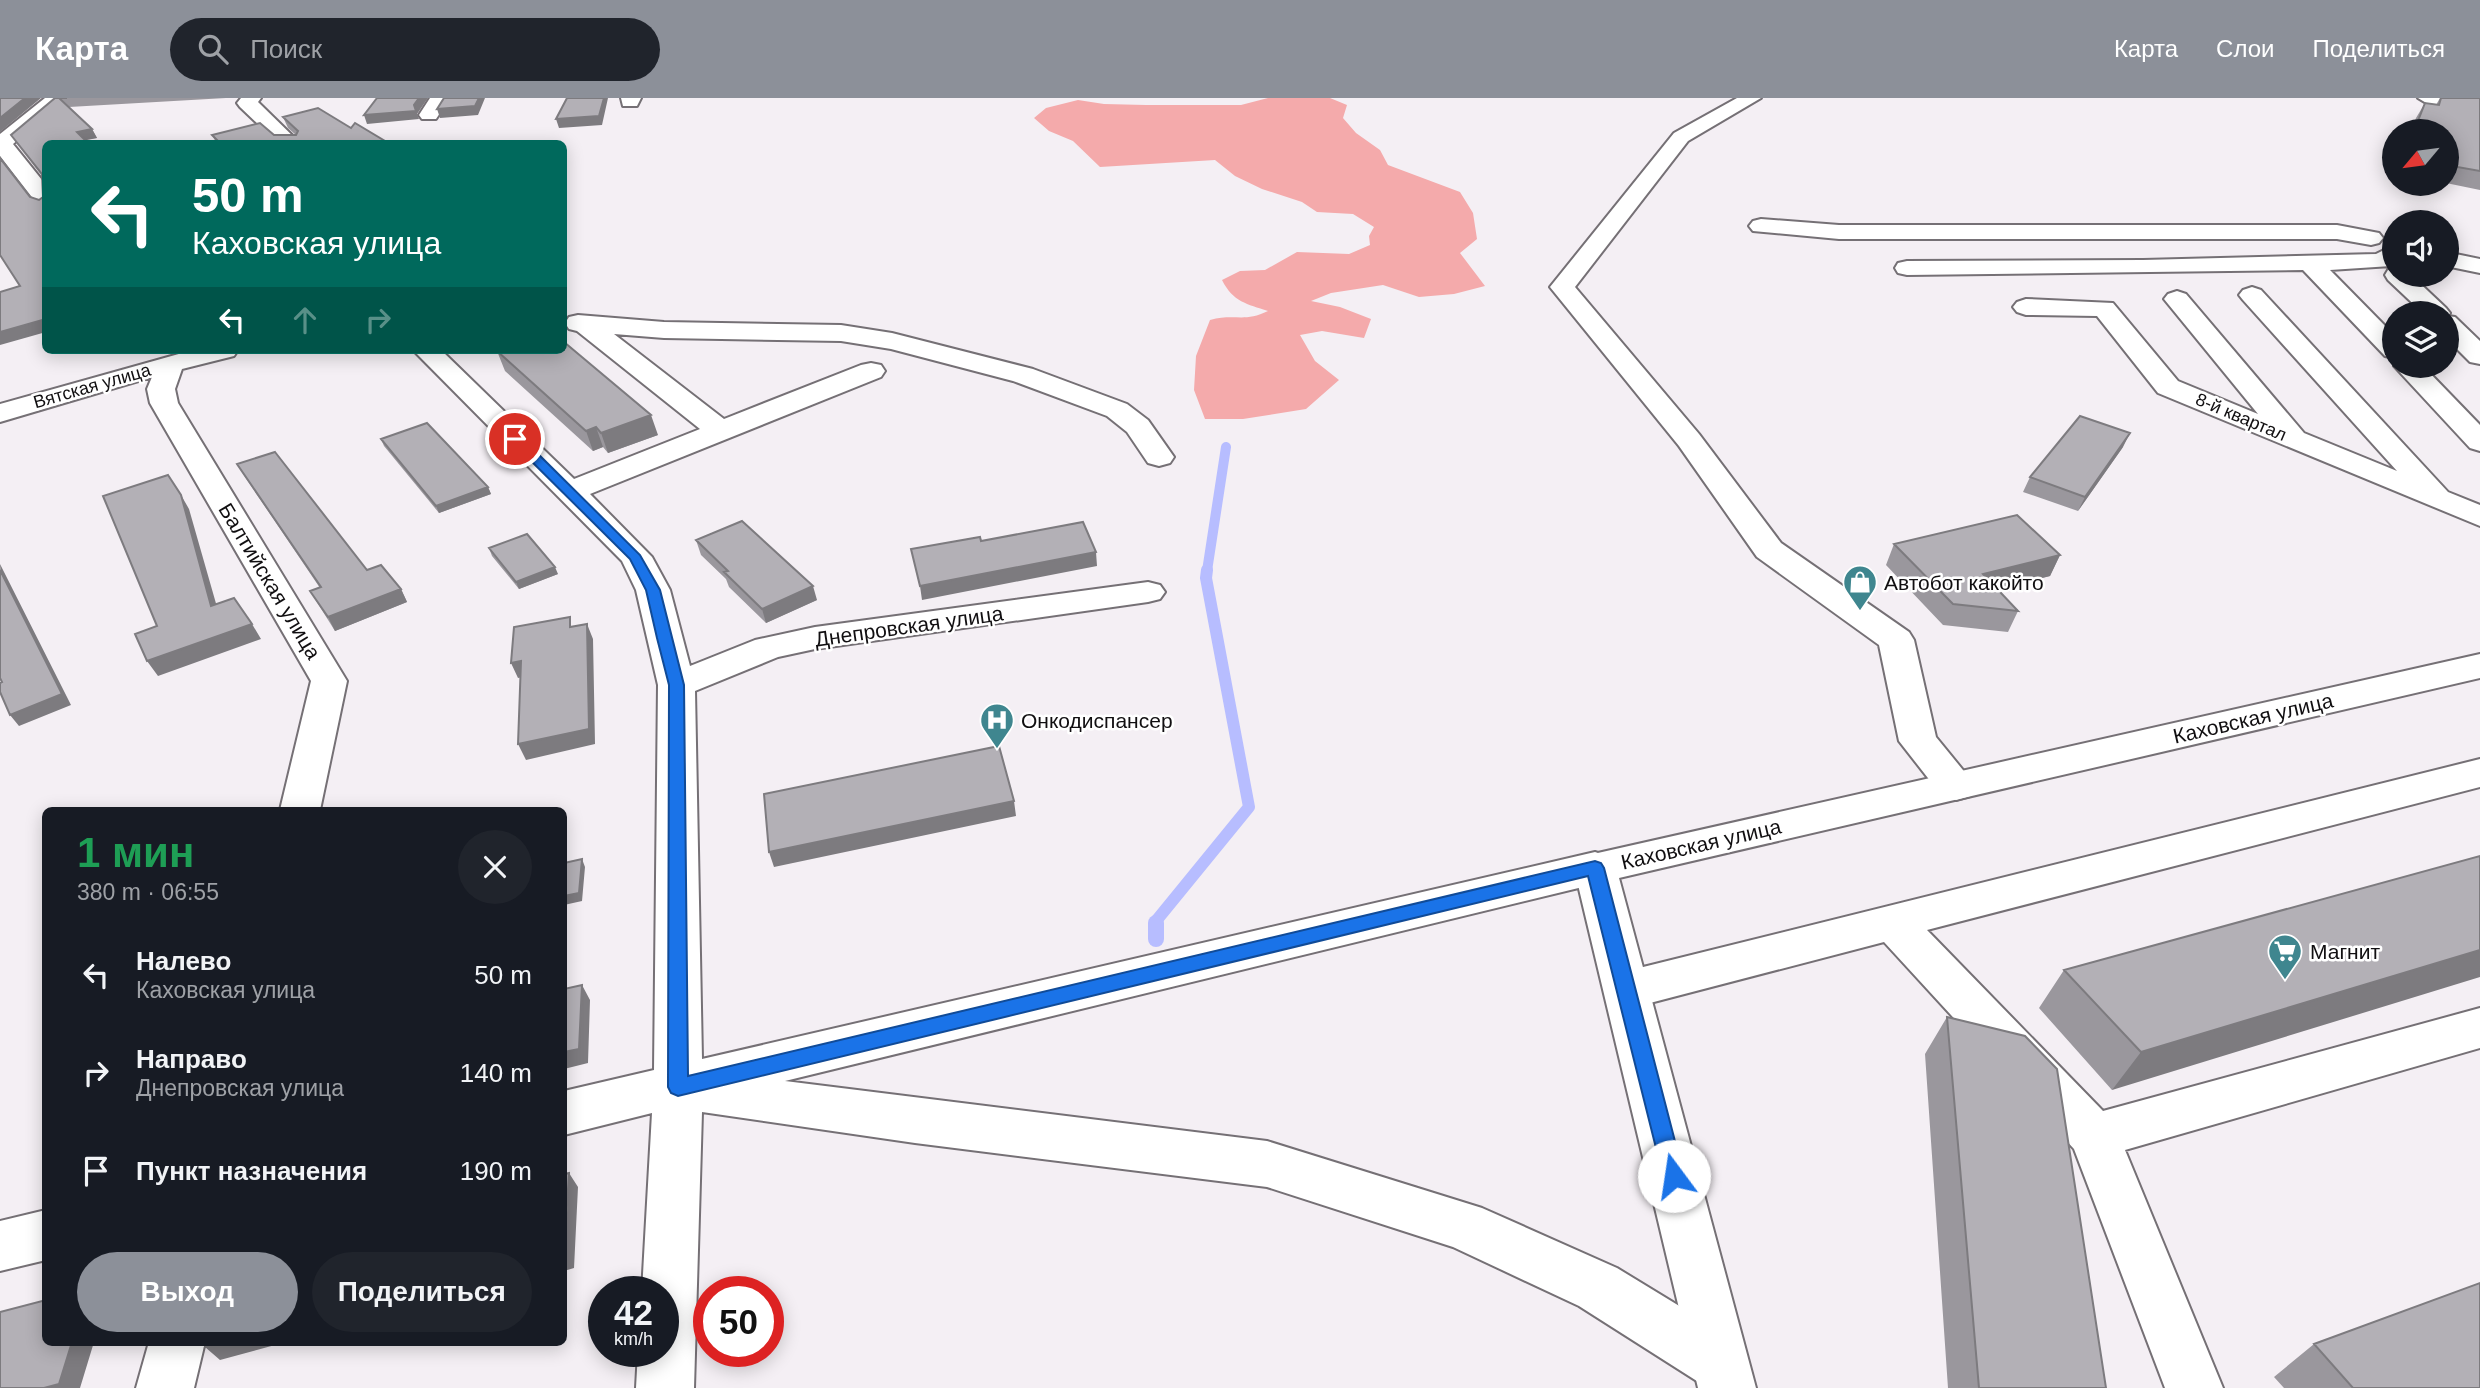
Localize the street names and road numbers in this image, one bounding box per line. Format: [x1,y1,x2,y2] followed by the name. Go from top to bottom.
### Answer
[31,359,154,412] street label: Вятская улица
[2193,389,2289,445] street label: 8-й квартал
[214,499,326,663] street label: Балтийская улица
[813,601,1005,651] street label: Днепровская улица
[2171,688,2336,748] street label: Каховская улица
[1619,814,1784,874] street label: Каховская улица

